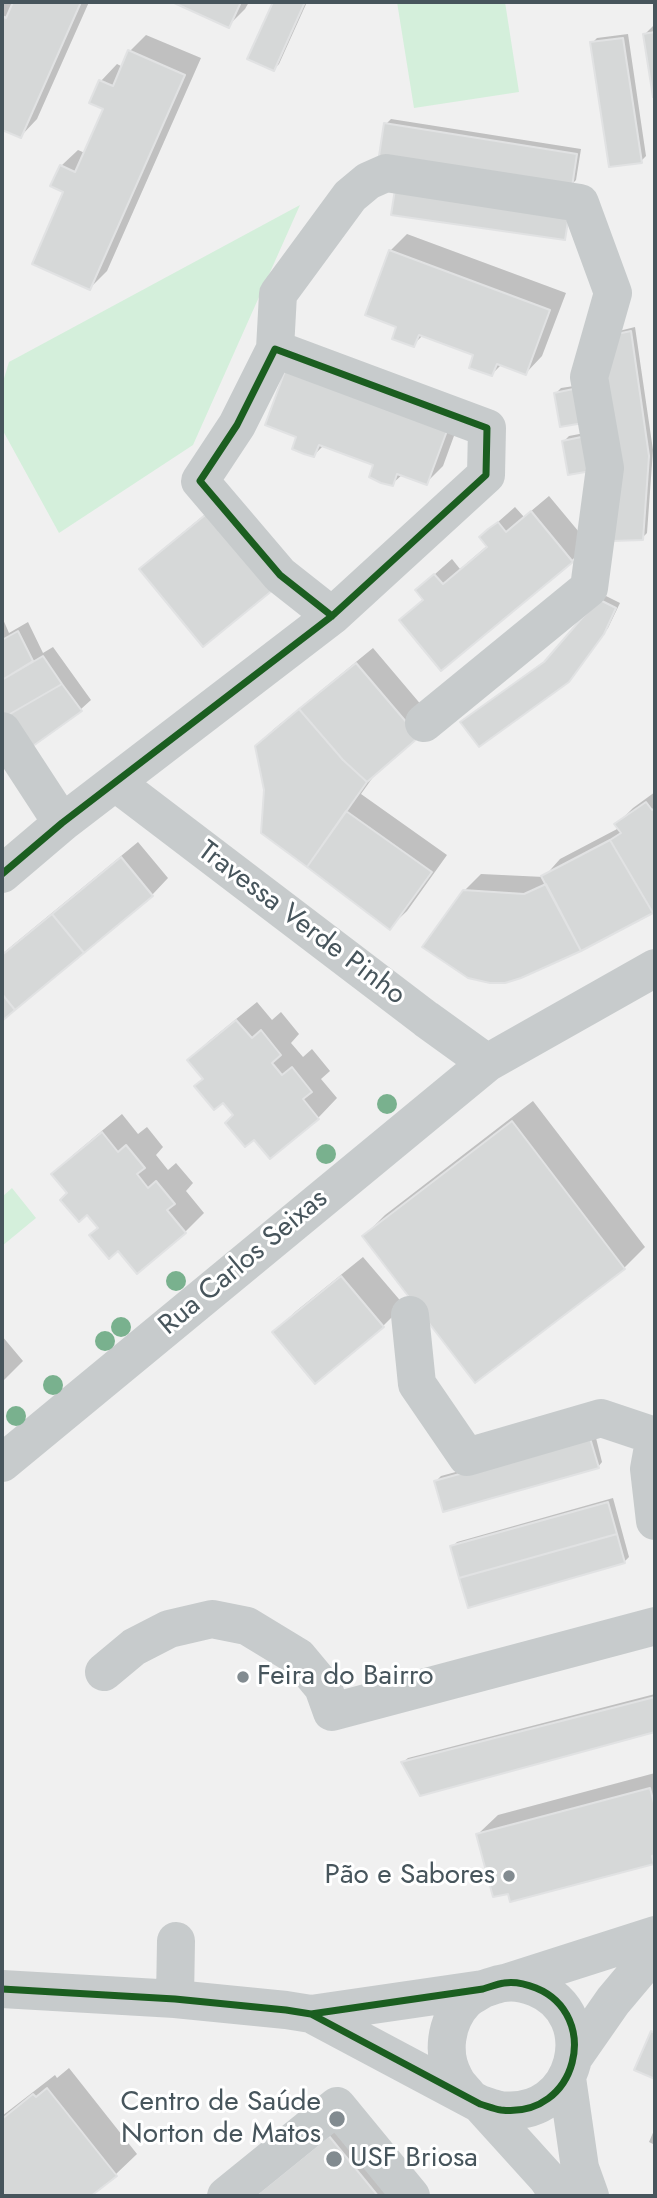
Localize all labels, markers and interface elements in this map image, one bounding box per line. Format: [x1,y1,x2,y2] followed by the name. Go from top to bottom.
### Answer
[191,835,411,1013] street label: Travessa Verde Pinho
[153,1183,335,1343] street label: Rua Carlos Seixas
[257,1660,433,1694] place label: Feira do Bairro
[235,1669,251,1685] marker: Feira do Bairro
[325,1859,495,1893] place label: Pão e Sabores
[501,1868,517,1884] marker: Pão e Sabores
[120,2086,321,2152] place label: Centro de Saúde Norton de Matos
[327,2109,347,2129] marker: Centro de Saúde Norton de Matos
[350,2142,478,2176] place label: USF Briosa
[324,2149,344,2169] marker: USF Briosa

